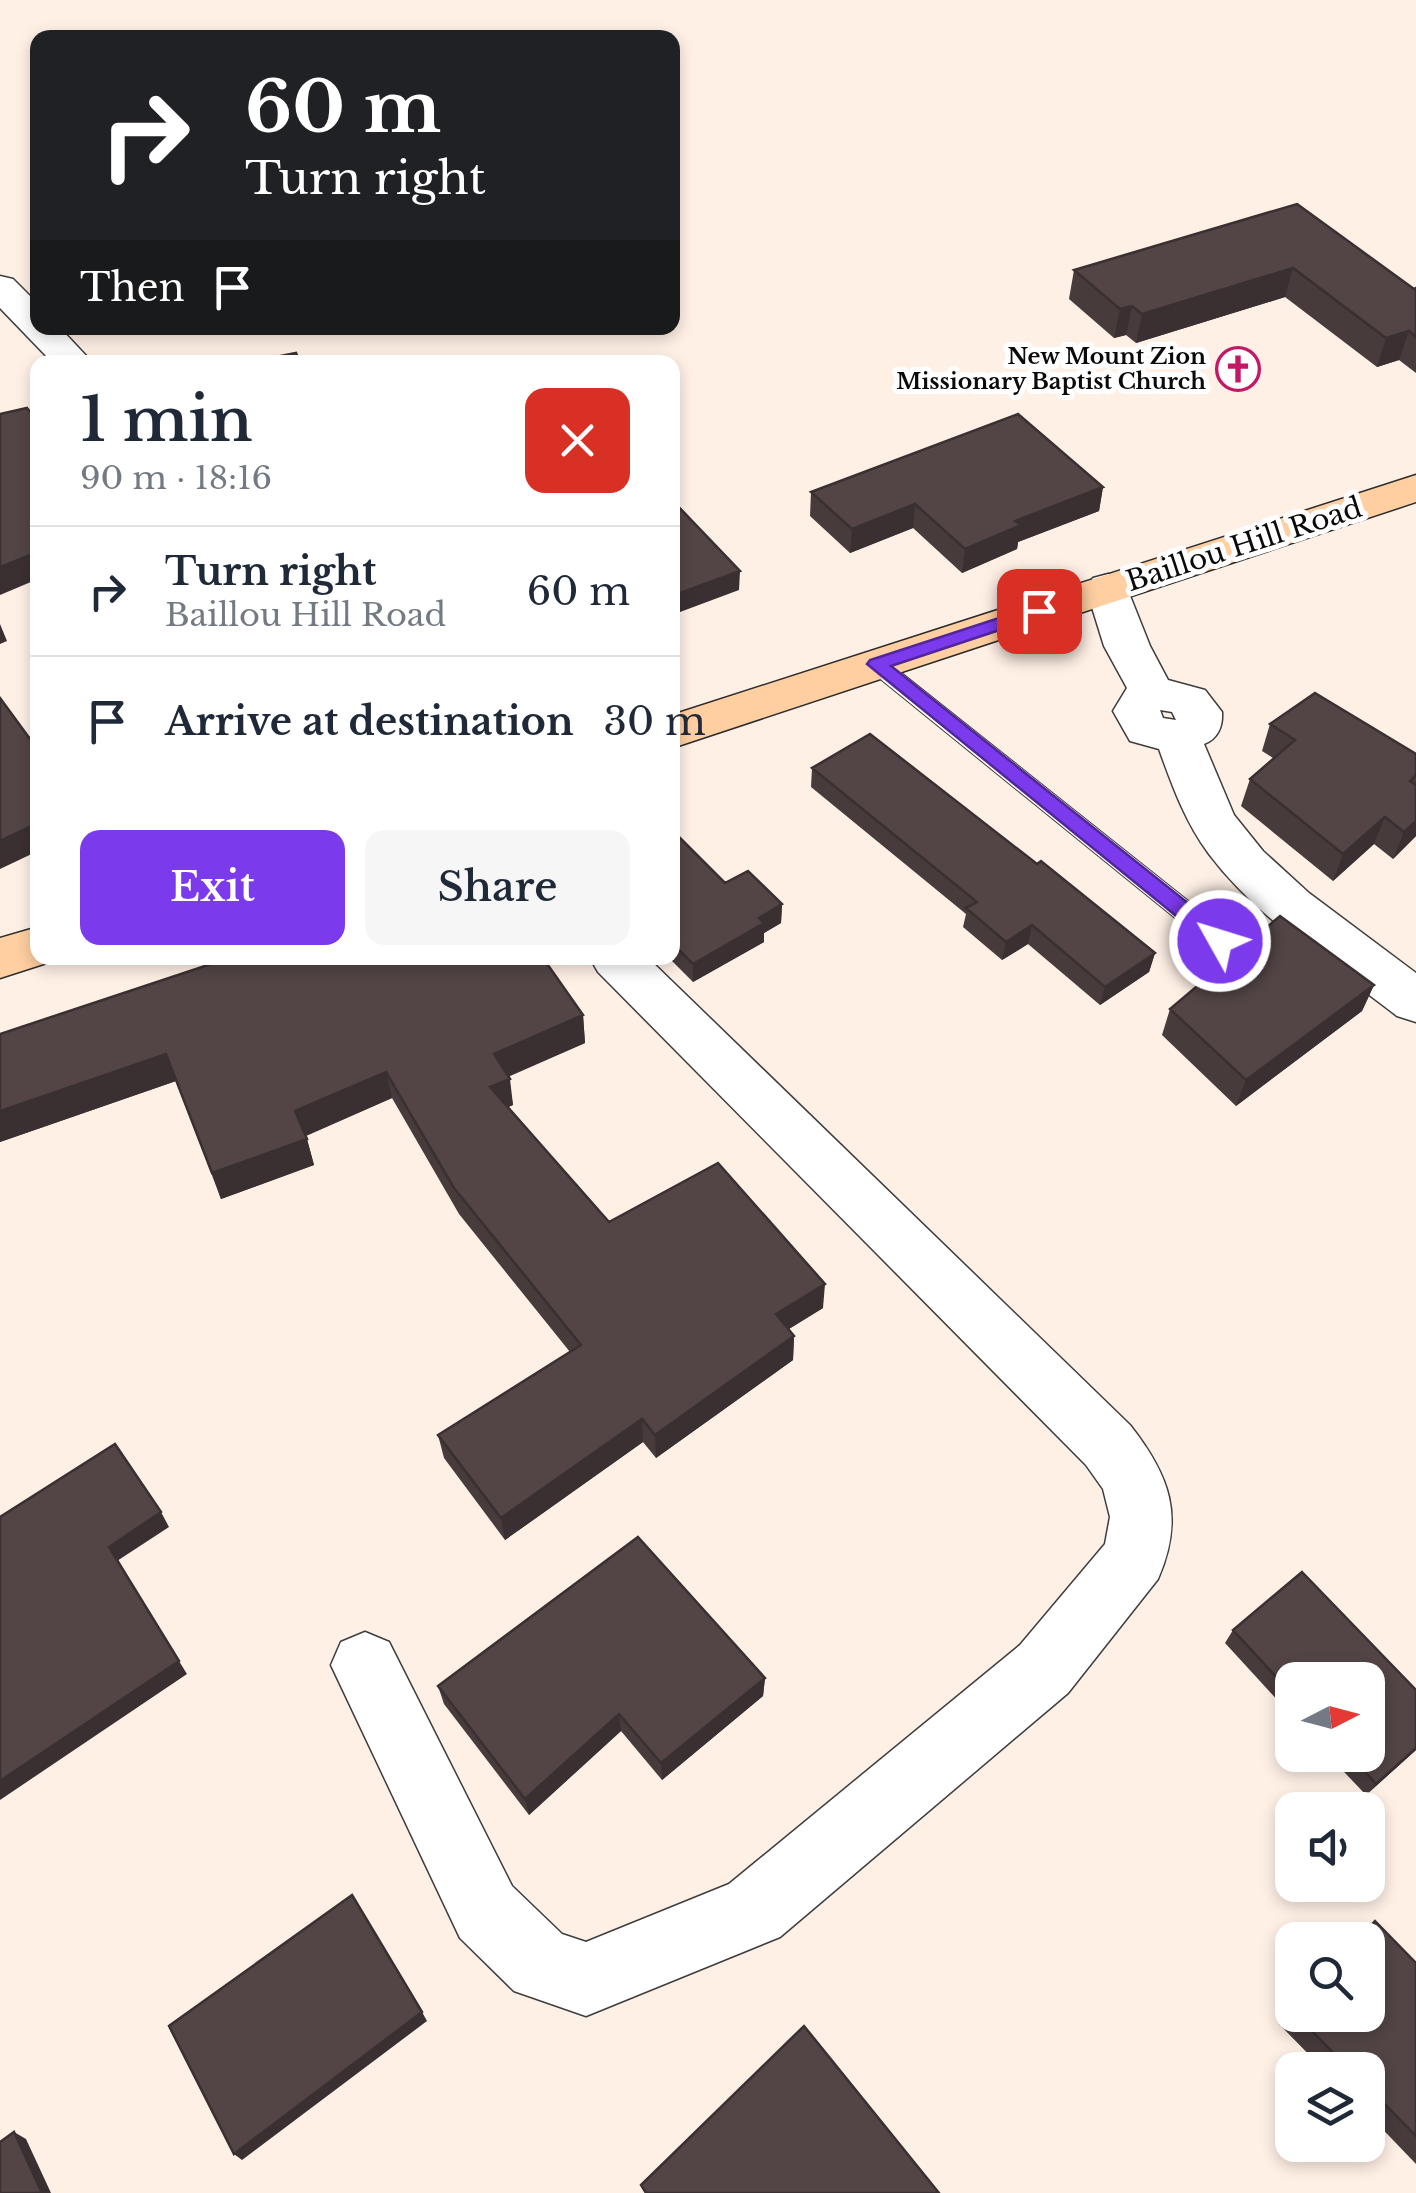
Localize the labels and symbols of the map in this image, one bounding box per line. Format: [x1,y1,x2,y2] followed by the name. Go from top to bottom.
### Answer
[896,343,1206,395] place label: New Mount Zion Missionary Baptist Church
[1215,346,1261,392] church icon: New Mount Zion Missionary Baptist Church
[1122,490,1367,599] street label: Baillou Hill Road
[997,569,1082,654] pin
[1168,889,1272,993] position arrow
[1275,1662,1385,1772] north arrow

